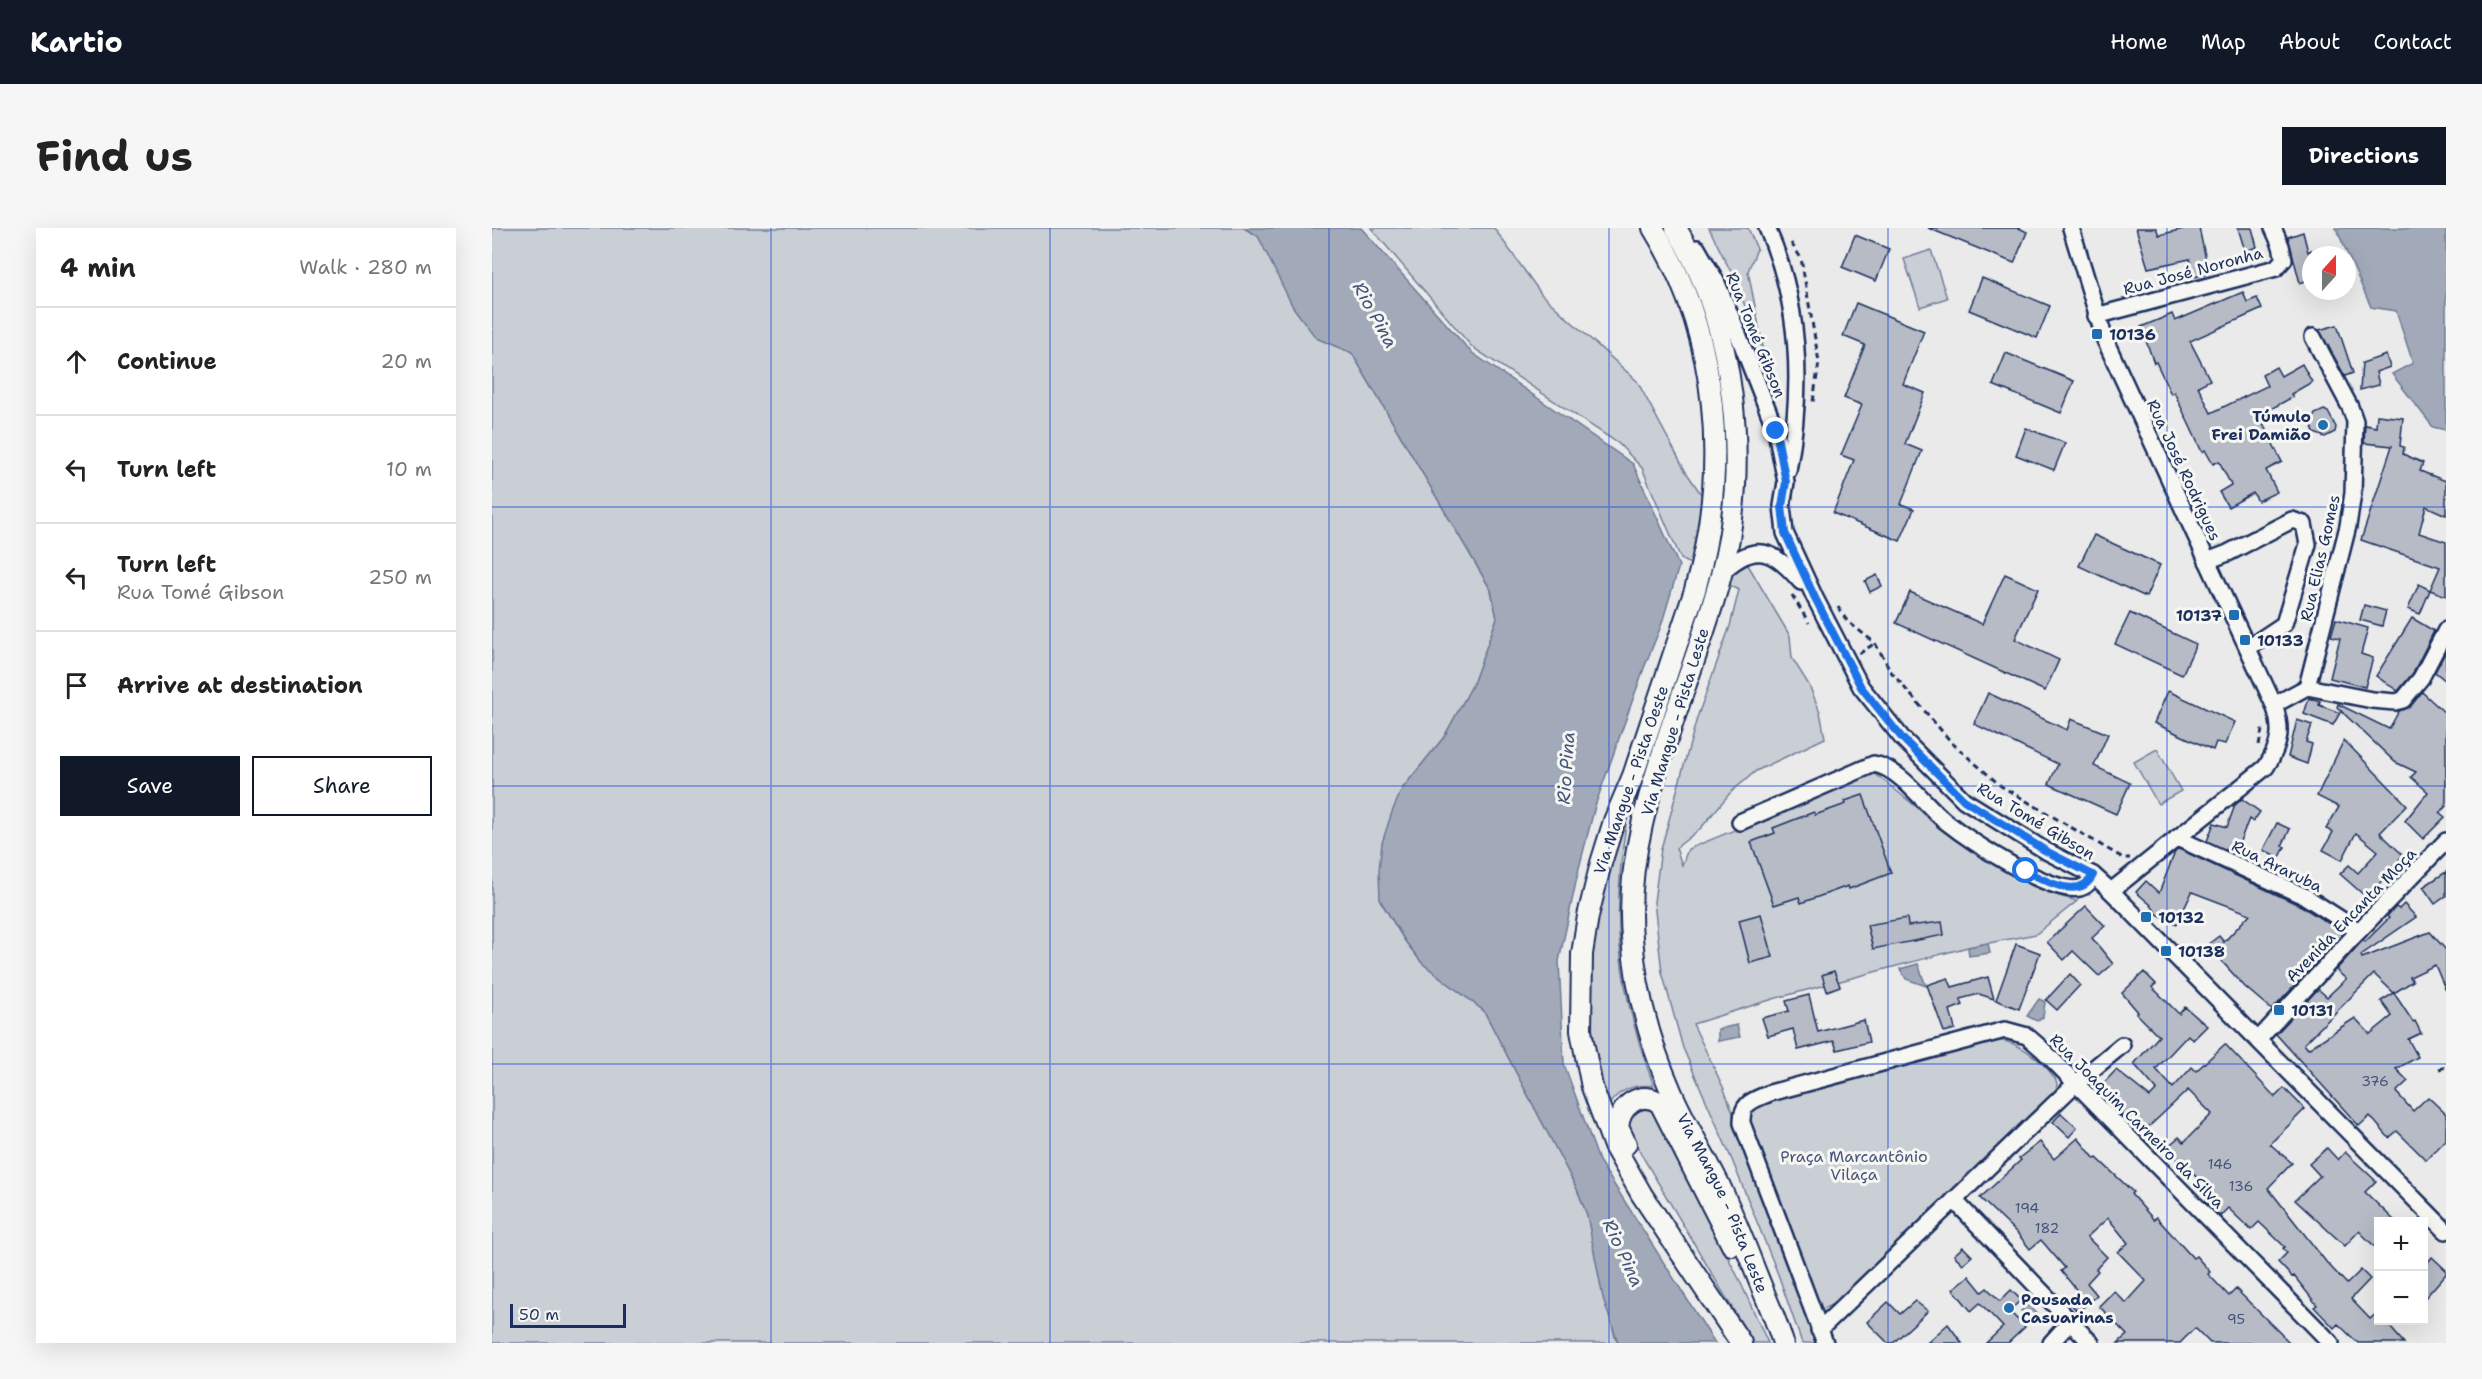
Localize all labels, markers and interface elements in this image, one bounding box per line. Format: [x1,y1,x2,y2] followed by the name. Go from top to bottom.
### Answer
[30,23,123,61] text: Kartio
[2110,28,2168,56] text: Home
[2201,28,2246,56] text: Map
[2279,28,2340,56] text: About
[2373,28,2452,56] text: Contact
[2282,127,2446,185] button: Directions
[36,128,193,184] text: Find us
[2121,242,2265,300] street label: Rua José Noronha
[2302,246,2356,300] north arrow
[60,250,136,285] text: 4 min
[299,254,432,280] text: Walk · 280 m
[1721,269,1791,401] street label: Rua Tomé Gibson
[1347,278,1403,352] water label: Rio Pina
[2109,324,2156,345] place label: 10136
[2090,327,2104,341] marker: 10136
[60,345,93,378] icon: ahead
[117,347,217,376] text: Continue
[381,348,432,374] text: 20 m
[2142,396,2226,544] street label: Rua José Rodrigues
[2212,406,2311,445] place label: Túmulo Frei Damião
[1762,417,1788,443] route end
[2316,418,2330,432] marker: Túmulo Frei Damião
[60,453,93,486] icon: left
[117,455,216,484] text: Turn left
[386,456,432,482] text: 10 m
[2295,492,2345,623] street label: Rua Elias Gomes
[117,550,216,579] text: Turn left
[60,561,93,594] icon: left
[368,564,432,590] text: 250 m
[117,579,284,605] text: Rua Tomé Gibson
[2176,605,2222,626] place label: 10137
[2227,608,2241,622] marker: 10137
[1636,625,1714,819] street label: Via Mangue - Pista Leste
[2257,630,2304,651] place label: 10133
[2238,633,2252,647] marker: 10133
[60,669,93,702] icon: arrive
[117,671,363,700] text: Arrive at destination
[1589,683,1673,877] street label: Via Mangue - Pista Oeste
[1552,731,1580,805] water label: Rio Pina
[60,756,240,816] button: Save
[252,756,432,816] button: Share
[1973,778,2099,865] street label: Rua Tomé Gibson
[2228,835,2326,897] street label: Rua Araruba
[2281,843,2421,987] street label: Avenida Encanta Moça
[2012,857,2038,883] route start
[2158,907,2204,928] place label: 10132
[2139,910,2153,924] marker: 10132
[2178,941,2225,962] place label: 10138
[2159,944,2173,958] marker: 10138
[2291,1000,2333,1021] place label: 10131
[2272,1003,2286,1017] marker: 10131
[2045,1029,2229,1213] street label: Rua Joaquim Carneiro da Silva
[2361,1072,2389,1090] house number: 376
[1673,1110,1773,1296] street label: Via Mangue - Pista Leste
[1780,1146,1928,1185] park label: Praça Marcantônio Vilaça
[2208,1155,2232,1173] house number: 146
[2229,1177,2253,1195] house number: 136
[2015,1199,2039,1217] house number: 194
[1597,1215,1649,1291] water label: Rio Pina
[2374,1217,2428,1325] map controls
[2374,1217,2428,1271] button: +
[2035,1219,2059,1237] house number: 182
[2374,1271,2428,1325] button: −
[2021,1289,2114,1328] place label: Pousada Casuarinas
[510,1301,626,1328] scale bar
[2002,1301,2016,1315] marker: Pousada Casuarinas
[519,1304,559,1325] text: 50 m
[2227,1310,2245,1328] house number: 95

